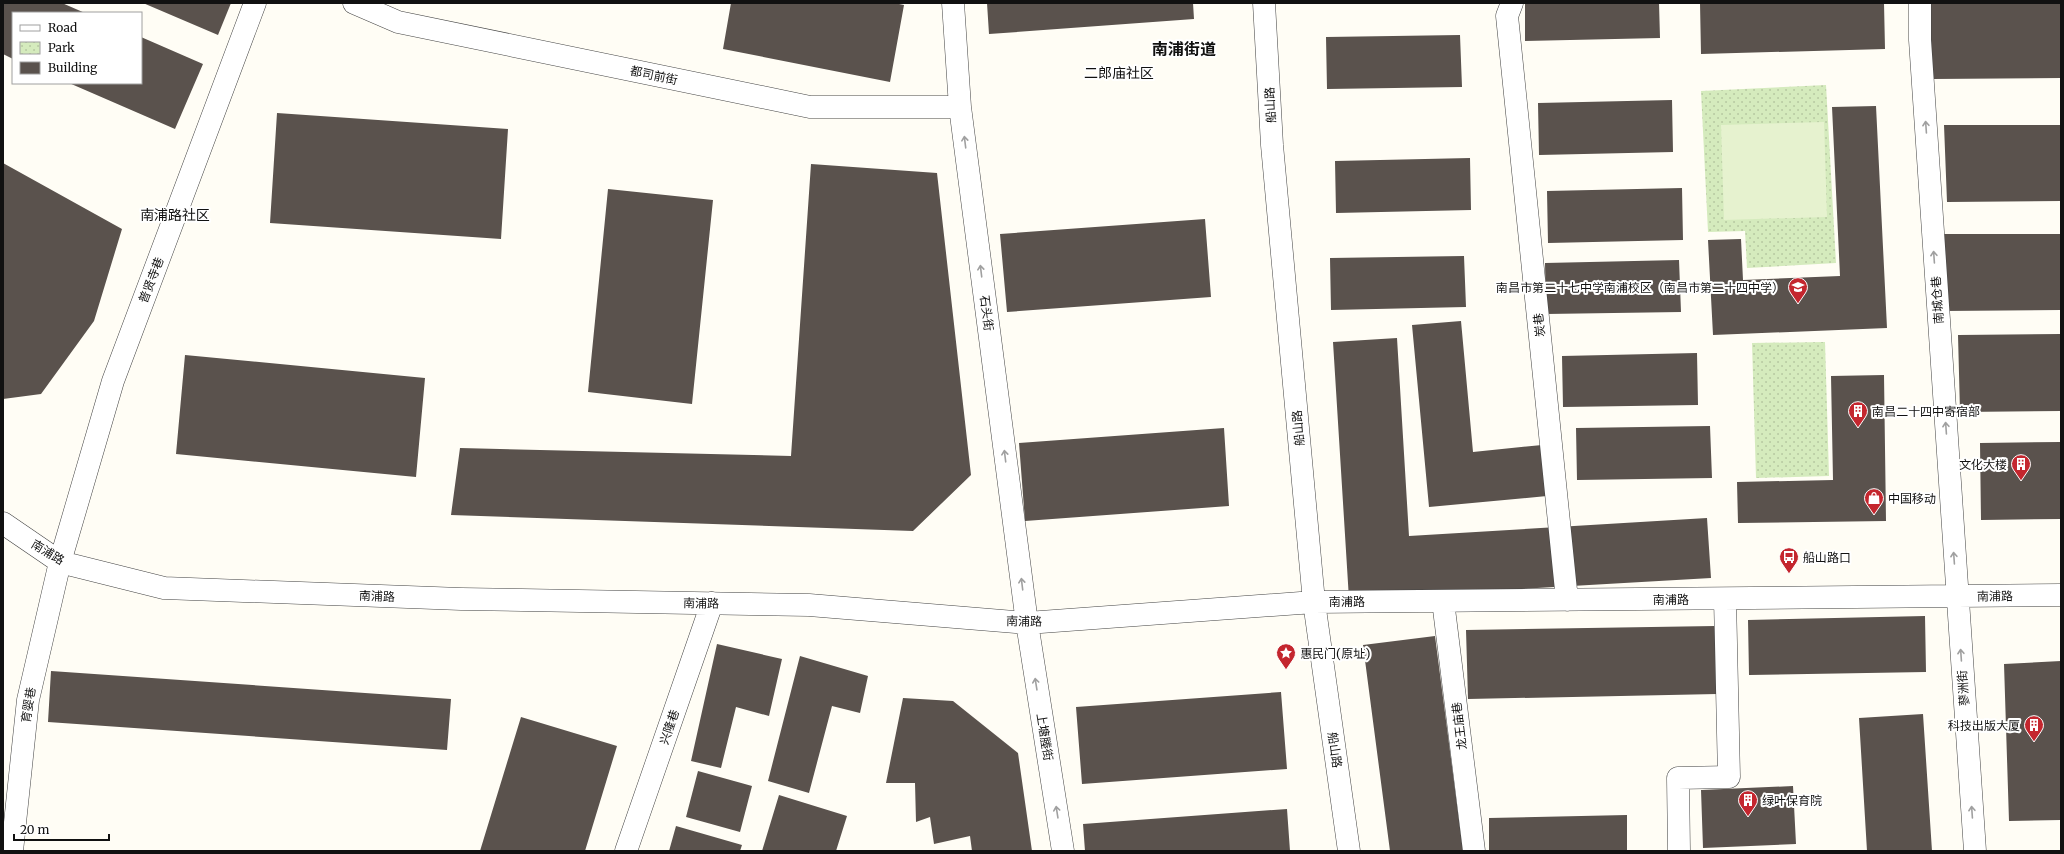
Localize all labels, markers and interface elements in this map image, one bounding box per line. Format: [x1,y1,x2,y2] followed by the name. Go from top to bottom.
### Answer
[12,12,142,84] legend
[48,20,77,35] text: Road
[1152,39,1216,59] district label: 南浦街道
[48,40,75,55] text: Park
[48,60,98,75] text: Building
[629,63,679,87] street label: 都司前街
[1084,64,1154,82] district label: 二郎庙社区
[1262,87,1278,123] street label: 船山路
[1922,121,1930,134] one-way arrow
[961,136,969,149] one-way arrow
[140,206,210,224] district label: 南浦路社区
[1931,251,1938,264] one-way arrow
[135,255,167,305] street label: 普贤寺巷
[977,265,985,278] one-way arrow
[1787,276,1809,304] school or university icon: 南昌市第二十七中学南浦校区（南昌市第二十四中学）
[1928,276,1946,324] street label: 南城仓巷
[1496,280,1784,295] place label: 南昌市第二十七中学南浦校区（南昌市第二十四中学）
[977,294,997,332] street label: 石头街
[1530,312,1548,338] street label: 炭巷
[1847,400,1869,428] building icon: 南昌二十四中寄宿部
[1872,404,1980,419] place label: 南昌二十四中寄宿部
[1289,409,1307,447] street label: 船山路
[1942,422,1949,435] one-way arrow
[1001,449,1009,462] one-way arrow
[2010,453,2032,481] building icon: 文化大楼
[1959,457,2007,472] place label: 文化大楼
[1863,487,1885,515] shop icon: 中国移动
[1888,491,1936,506] place label: 中国移动
[29,536,67,568] street label: 南浦路
[1778,546,1800,574] bus stop icon: 船山路口
[1803,550,1851,565] place label: 船山路口
[1951,552,1958,565] one-way arrow
[1018,578,1026,591] one-way arrow
[359,588,395,604] street label: 南浦路
[1977,588,2013,604] street label: 南浦路
[1653,592,1689,607] street label: 南浦路
[1329,594,1365,609] street label: 南浦路
[683,595,719,611] street label: 南浦路
[1006,613,1042,629] street label: 南浦路
[1275,642,1297,670] place icon: 惠民门(原址)
[1300,646,1370,661] place label: 惠民门(原址)
[1957,649,1964,662] one-way arrow
[1954,670,1972,706] street label: 蓼洲街
[1032,678,1040,691] one-way arrow
[18,686,38,724] street label: 育婴巷
[1449,701,1469,751] street label: 龙王庙巷
[656,708,682,746] street label: 兴隆巷
[1034,712,1056,762] street label: 上塘塍街
[2023,714,2045,742] building icon: 科技出版大厦
[1948,718,2020,733] place label: 科技出版大厦
[1325,731,1345,769] street label: 船山路
[1737,789,1759,817] building icon: 绿叶保育院
[1762,793,1822,808] place label: 绿叶保育院
[1053,806,1061,819] one-way arrow
[1969,806,1976,819] one-way arrow
[14,816,109,842] scale bar
[20,822,49,837] text: 20 m

